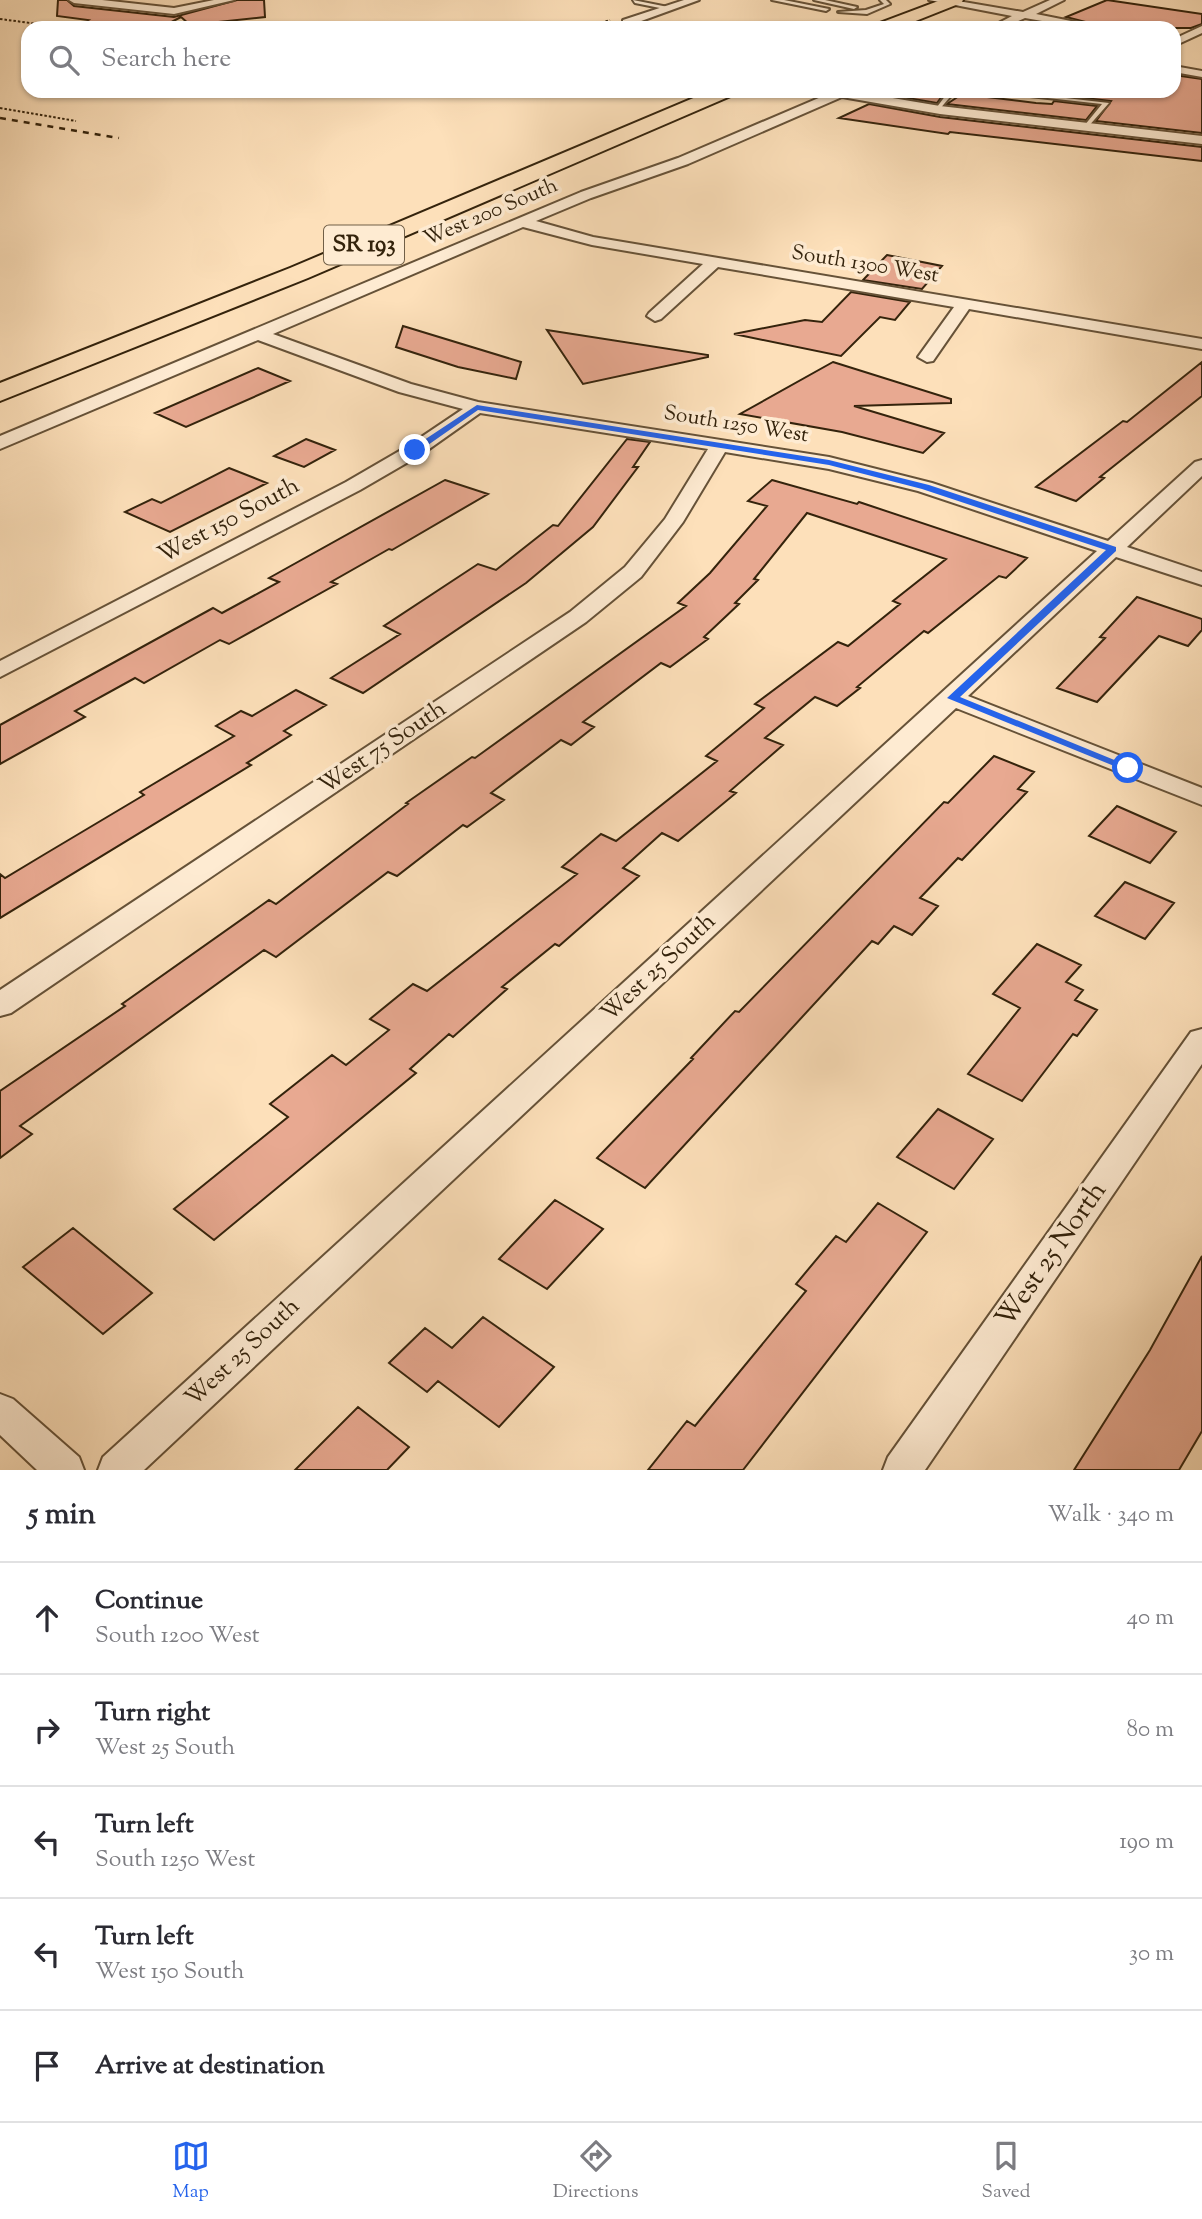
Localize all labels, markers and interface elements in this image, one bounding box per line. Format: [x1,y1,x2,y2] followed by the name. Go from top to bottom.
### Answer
[21,21,1181,98] search box
[45,41,83,79] icon: search
[101,41,231,78] text: Search here
[419,171,563,255] street label: West 200 South
[324,226,404,264] road number: SR 193
[789,239,941,291] street label: South 1300 West
[661,399,811,451] street label: South 1250 West
[399,434,430,465] route end
[152,469,306,573] street label: West 150 South
[312,693,454,803] street label: West 75 South
[1112,752,1143,783] route start
[594,906,724,1030] street label: West 25 South
[987,1174,1117,1336] street label: West 25 North
[178,1291,308,1415] street label: West 25 South
[28,1494,96,1537] text: 5 min
[1048,1499,1174,1532] text: Walk · 340 m
[95,1583,203,1620] text: Continue
[28,1599,66,1637] icon: ahead
[1127,1602,1174,1635] text: 40 m
[95,1620,260,1653] text: South 1200 West
[95,1695,210,1732] text: Turn right
[28,1711,66,1749] icon: right
[1126,1714,1174,1747] text: 80 m
[95,1732,235,1765] text: West 25 South
[95,1807,194,1844] text: Turn left
[28,1823,66,1861] icon: left
[1119,1826,1174,1859] text: 190 m
[95,1844,255,1877] text: South 1250 West
[95,1919,194,1956] text: Turn left
[28,1935,66,1973] icon: left
[1129,1938,1174,1971] text: 30 m
[95,1956,244,1989] text: West 150 South
[28,2047,66,2085] icon: arrive
[95,2048,325,2085] text: Arrive at destination
[172,2137,210,2206] tab: Map
[553,2137,638,2206] tab: Directions
[982,2137,1030,2206] tab: Saved

